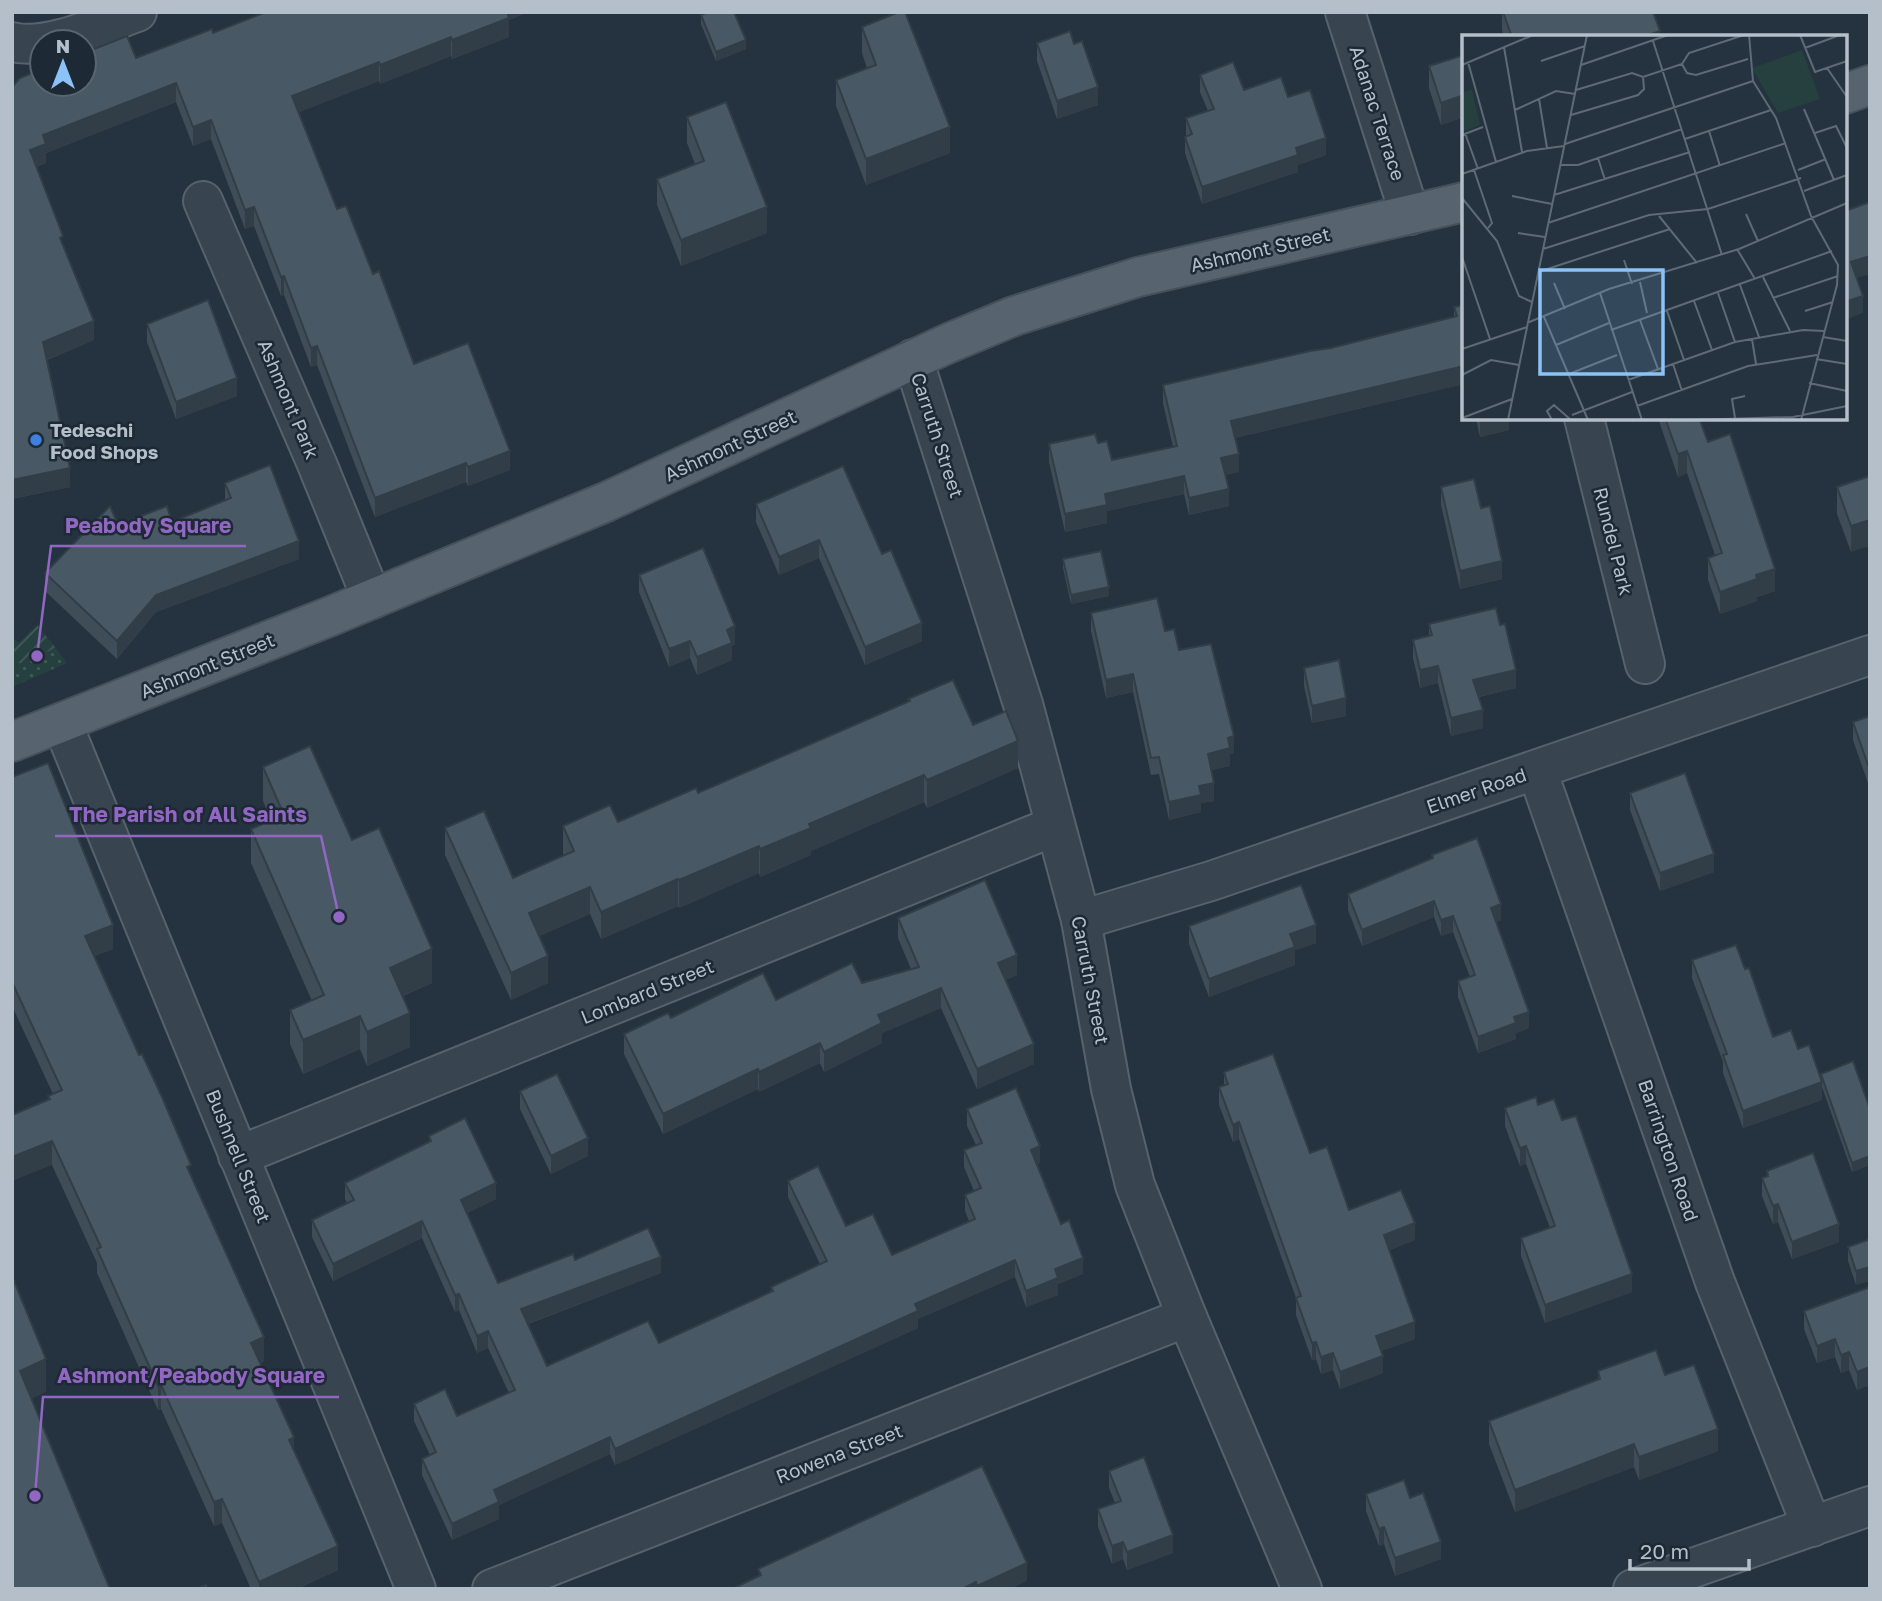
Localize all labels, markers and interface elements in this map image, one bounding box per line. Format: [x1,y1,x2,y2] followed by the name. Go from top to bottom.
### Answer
[28,28,98,98] north arrow
[56,34,70,57] text: N
[1462,35,1847,420] inset map
[1345,43,1411,183] street label: Adanac Terrace
[1188,222,1332,276] street label: Ashmont Street
[253,336,325,462] street label: Ashmont Park
[907,370,969,500] street label: Carruth Street
[660,404,800,486] street label: Ashmont Street
[50,418,159,463] place label: Tedeschi Food Shops
[28,432,44,448] marker: Tedeschi Food Shops
[1589,485,1639,598] street label: Rundel Park
[51,504,246,546] callout: Peabody Square
[65,512,231,538] text: Peabody Square
[137,628,277,702] street label: Ashmont Street
[1423,762,1529,818] street label: Elmer Road
[55,794,321,836] callout: The Parish of All Saints
[69,801,307,827] text: The Parish of All Saints
[1067,914,1115,1046] street label: Carruth Street
[577,954,717,1028] street label: Lombard Street
[1634,1076,1704,1224] street label: Barrington Road
[202,1086,276,1226] street label: Bushnell Street
[43,1355,339,1397] callout: Ashmont/Peabody Square
[57,1362,325,1388] text: Ashmont/Peabody Square
[773,1418,905,1488] street label: Rowena Street
[1630,1528,1749,1572] scale bar
[1640,1538,1689,1564] text: 20 m

